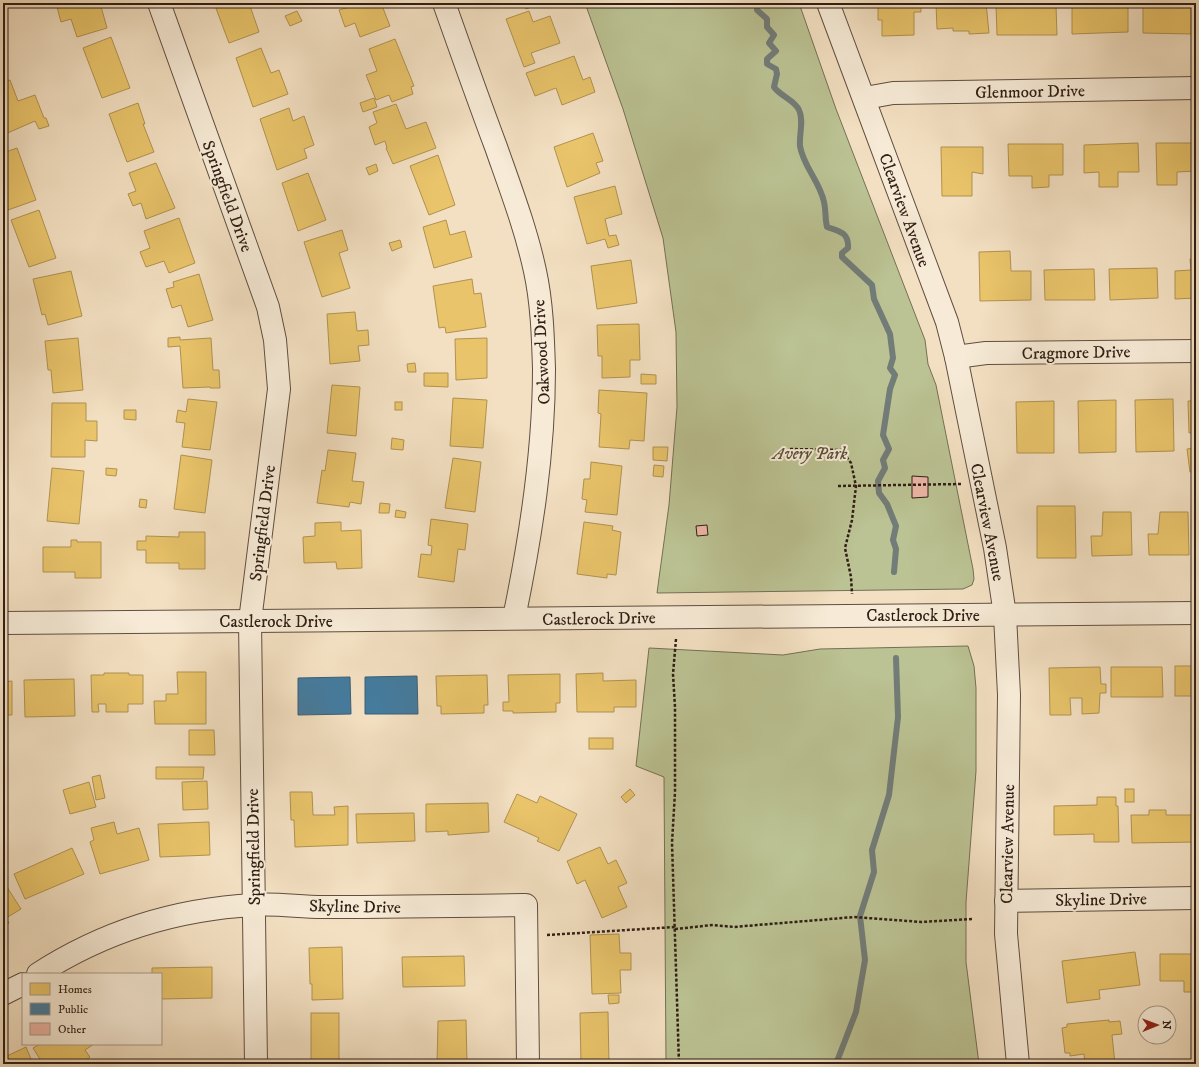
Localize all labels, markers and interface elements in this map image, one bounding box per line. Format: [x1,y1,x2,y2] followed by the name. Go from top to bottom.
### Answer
[975,80,1085,104] street label: Glenmoor Drive
[197,138,257,255] street label: Springfield Drive
[873,150,935,270] street label: Clearview Avenue
[528,299,556,405] street label: Oakwood Drive
[1021,341,1131,365] street label: Cragmore Drive
[771,443,848,465] park label: Avery Park
[965,461,1009,583] street label: Clearview Avenue
[245,464,281,583] street label: Springfield Drive
[866,605,980,627] street label: Castlerock Drive
[542,607,656,631] street label: Castlerock Drive
[219,611,333,633] street label: Castlerock Drive
[996,784,1020,904] street label: Clearview Avenue
[242,788,266,906] street label: Springfield Drive
[1055,888,1147,912] street label: Skyline Drive
[309,895,401,919] street label: Skyline Drive
[22,973,162,1045] legend
[58,982,92,997] text: Homes
[58,1002,88,1017] text: Public
[1137,1005,1177,1045] north arrow
[1159,1020,1173,1029] text: N
[58,1022,87,1037] text: Other

